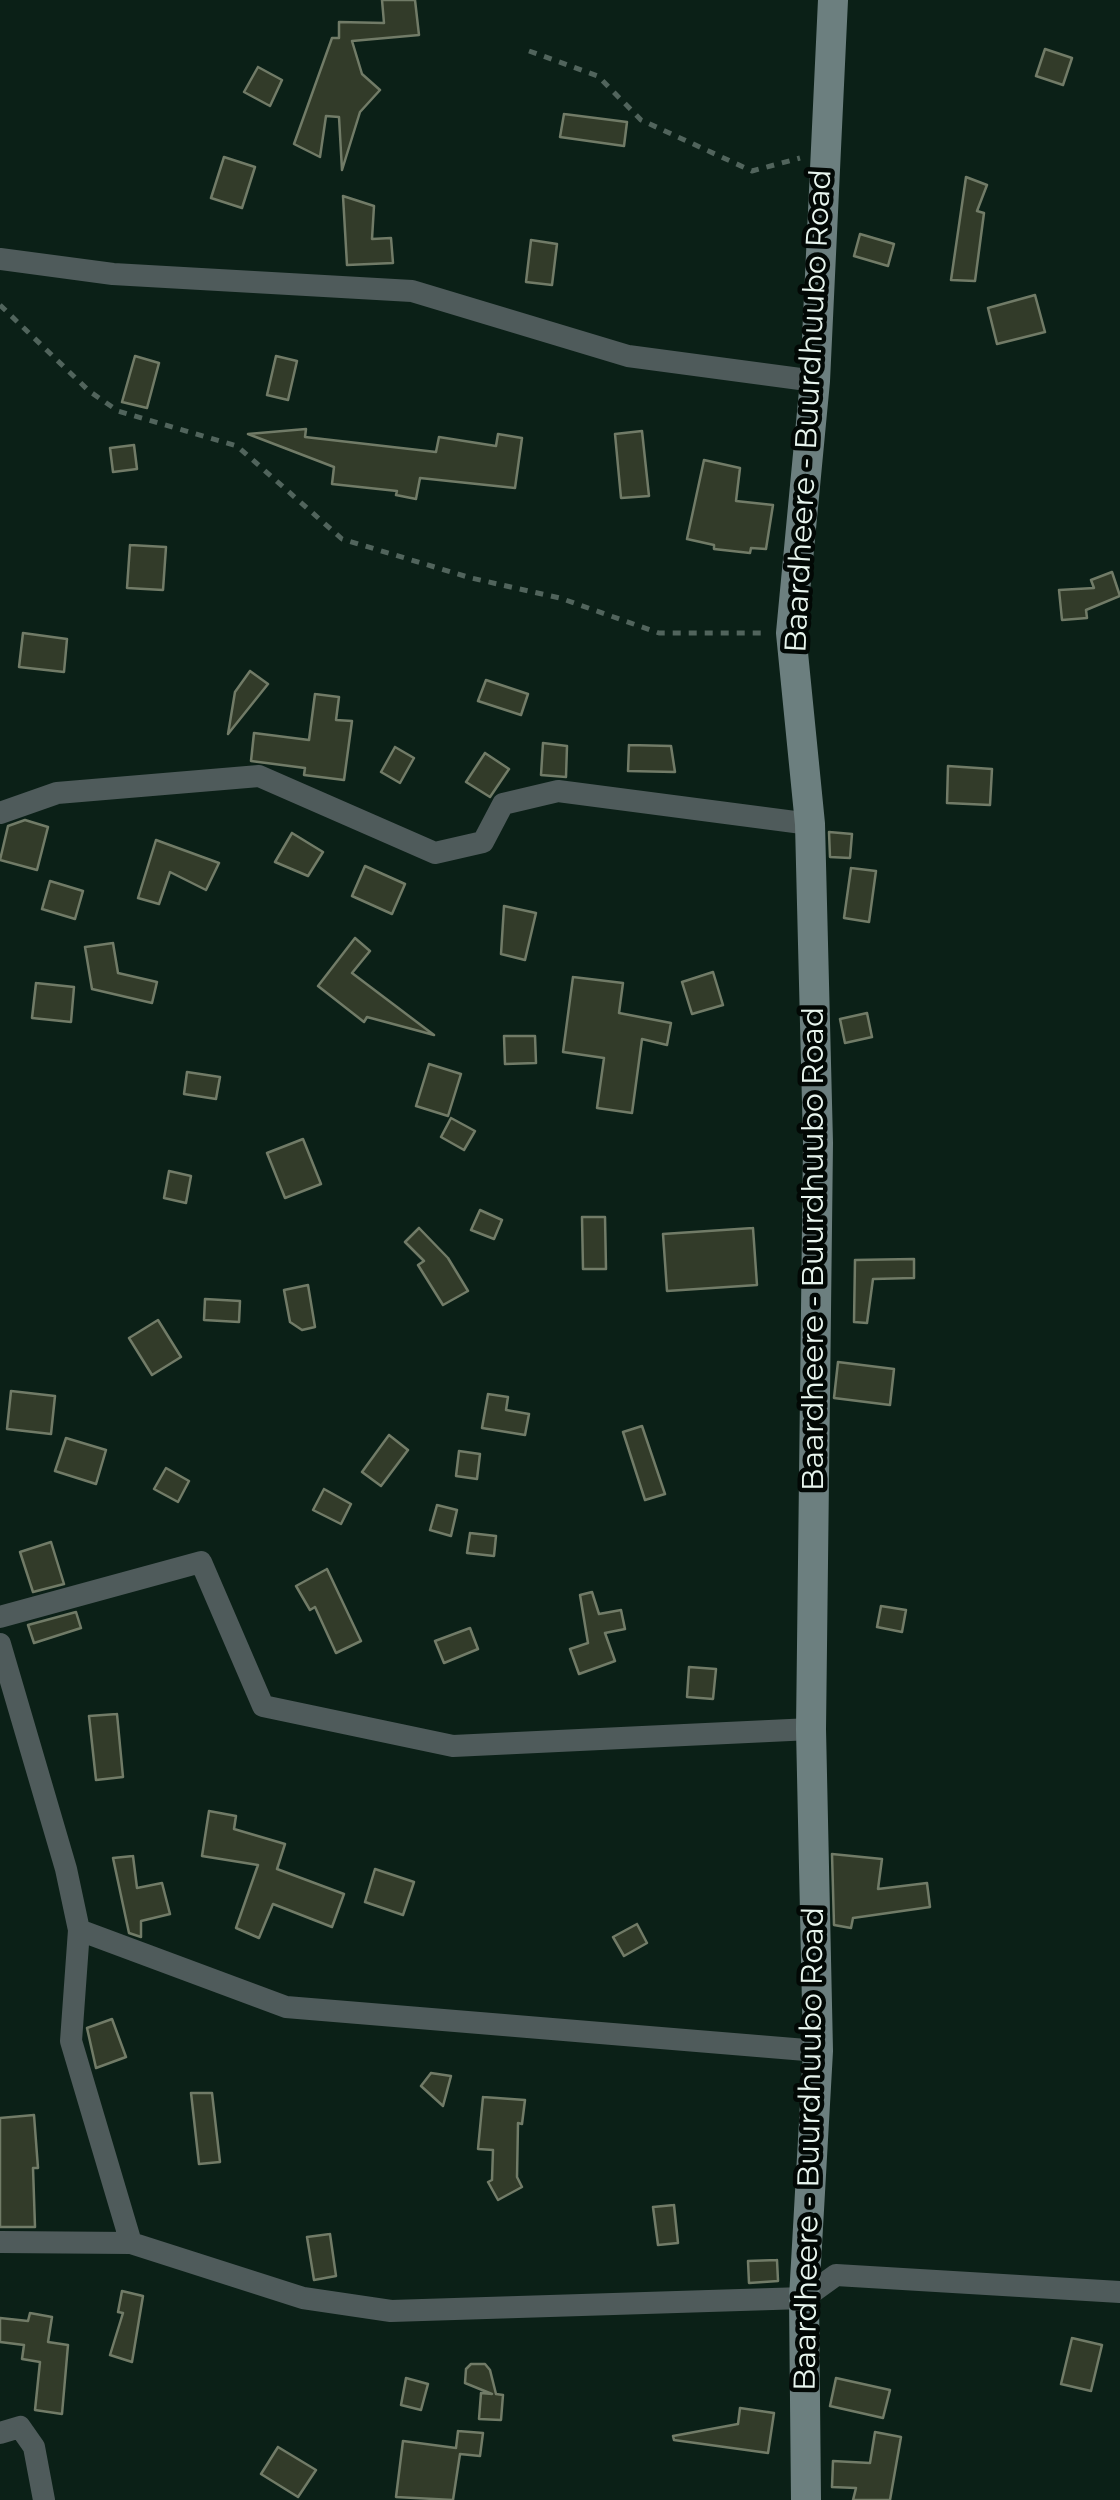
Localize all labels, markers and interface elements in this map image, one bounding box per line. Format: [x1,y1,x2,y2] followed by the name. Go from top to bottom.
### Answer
[778,168,840,654] street label: Baardheere - Buurdhuubo Road
[796,1007,832,1491] street label: Baardheere - Buurdhuubo Road
[788,1906,832,2392] street label: Baardheere - Buurdhuubo Road

